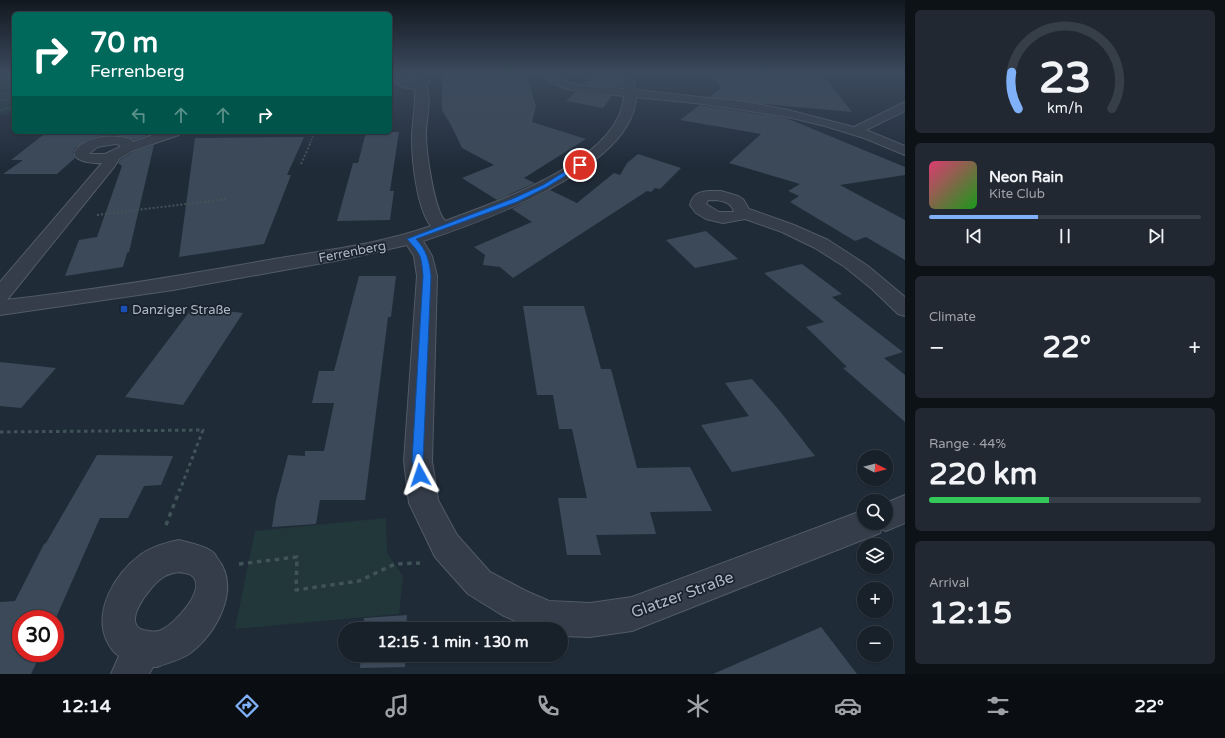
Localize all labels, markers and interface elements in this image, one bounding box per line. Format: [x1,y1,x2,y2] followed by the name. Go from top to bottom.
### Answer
[90,26,158,60] text: 70 m
[24,28,76,80] icon: right
[1039,54,1091,104] text: 23
[90,60,185,82] text: Ferrenberg
[1047,100,1083,117] text: km/h
[128,104,150,126] icon: left
[170,104,192,126] icon: ahead
[212,104,234,126] icon: ahead
[254,104,276,126] icon: right
[563,148,597,182] pin
[569,154,591,176] icon: arrive
[989,168,1063,186] text: Neon Rain
[989,186,1045,202] text: Kite Club
[963,225,985,247] icon: previous
[1054,225,1076,247] icon: pause
[1145,225,1167,247] icon: next
[317,238,387,266] street label: Ferrenberg
[132,302,231,318] place label: Danziger Straße
[119,304,129,314] marker: Danziger Straße
[929,309,976,325] text: Climate
[1042,329,1091,366] text: 22°
[929,335,945,361] text: −
[1189,335,1201,361] text: +
[929,436,1006,452] text: Range · 44%
[857,450,893,486] north arrow
[857,450,893,662] map controls
[399,454,441,496] position arrow
[929,456,1037,493] text: 220 km
[857,494,893,530] button: search
[857,538,893,574] button: layers
[628,567,736,623] street label: Glatzer Straße
[929,575,969,591] text: Arrival
[857,582,893,618] button: +
[929,595,1012,632] text: 12:15
[12,610,64,662] speed limit sign: 30
[857,626,893,662] button: −
[378,633,528,651] text: 12:15 · 1 min · 130 m
[233,692,261,720] icon: directions
[383,692,411,720] icon: music
[534,692,562,720] icon: phone
[684,692,712,720] icon: climate
[834,692,862,720] icon: car
[984,692,1012,720] icon: filters
[61,695,111,717] text: 12:14
[1134,695,1164,717] text: 22°

